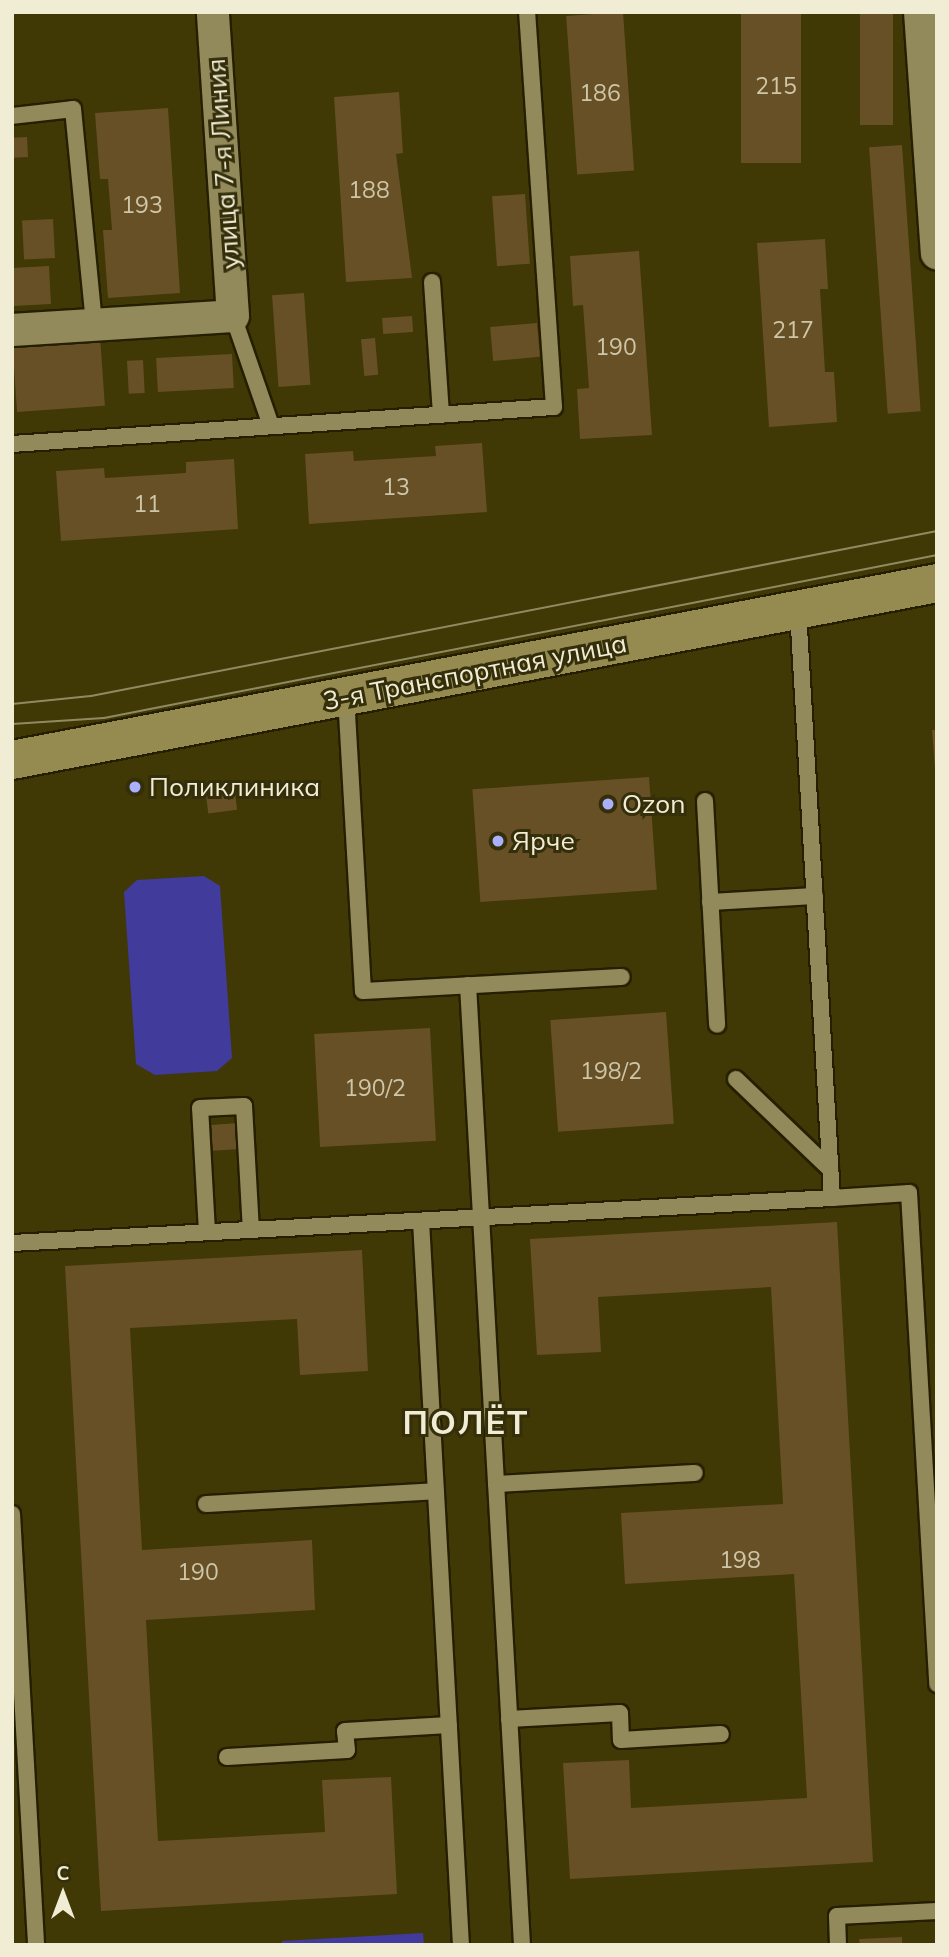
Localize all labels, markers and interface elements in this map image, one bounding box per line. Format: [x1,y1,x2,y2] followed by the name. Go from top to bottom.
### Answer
[200,58,246,270] street label: улица 7-я Линия
[755,72,797,100] house number: 215
[579,79,621,107] house number: 186
[348,176,390,204] house number: 188
[121,191,163,219] house number: 193
[772,316,814,344] house number: 217
[595,333,637,361] house number: 190
[382,473,410,501] house number: 13
[133,490,161,518] house number: 11
[321,627,629,717] street label: 3-я Транспортная улица
[149,771,320,803] place label: Поликлиника
[127,779,143,795] marker: Поликлиника
[622,788,685,820] place label: Ozon
[600,796,616,812] marker: Ozon
[512,825,575,857] place label: Ярче
[490,833,506,849] marker: Ярче
[580,1057,642,1085] house number: 198/2
[344,1074,406,1102] house number: 190/2
[403,1402,529,1442] district label: ПОЛЁТ
[719,1546,761,1574] house number: 198
[177,1558,219,1586] house number: 190
[28,1859,98,1929] north arrow
[56,1861,70,1885] text: С

